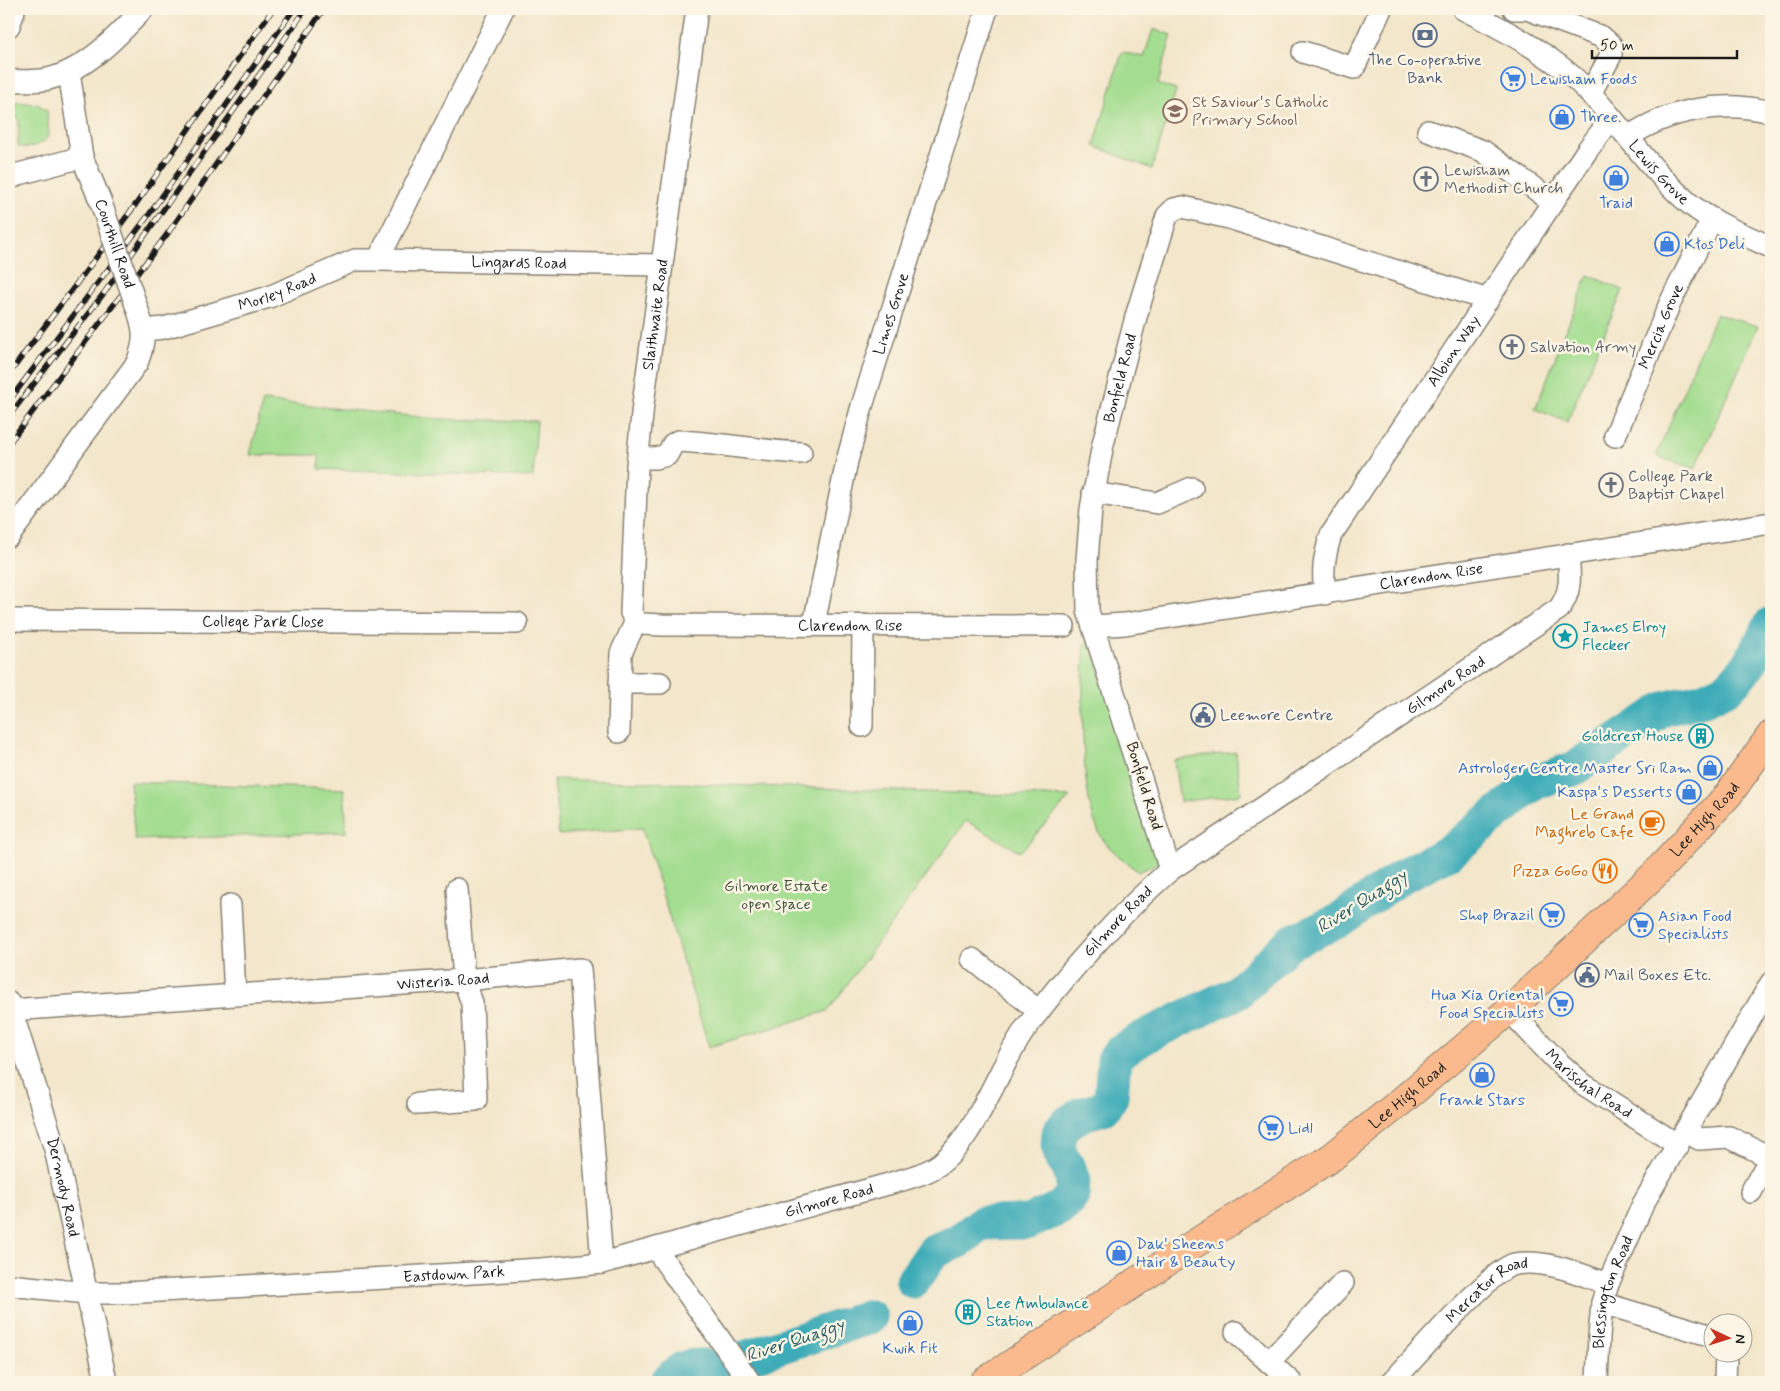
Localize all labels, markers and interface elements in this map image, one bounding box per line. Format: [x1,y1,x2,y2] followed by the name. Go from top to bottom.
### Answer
[1412,22,1438,48] bank icon: The Co-operative Bank
[1592,28,1738,60] scale bar
[1600,36,1634,56] text: 50 m
[1368,50,1482,89] place label: The Co-operative Bank
[1500,66,1526,92] supermarket icon: Lewisham Foods
[1530,69,1637,90] place label: Lewisham Foods
[1192,92,1329,131] place label: St Saviour's Catholic Primary School
[1162,98,1188,124] school or university icon: St Saviour's Catholic Primary School
[1549,104,1575,130] shop icon: Three.
[1580,107,1621,128] place label: Three.
[1624,136,1694,209] street label: Lewis Grove
[1444,160,1563,199] place label: Lewisham Methodist Church
[1603,165,1629,191] shop icon: Traid
[1413,166,1439,192] church icon: Lewisham Methodist Church
[1599,193,1633,214] place label: Traid
[90,196,140,291] street label: Courthill Road
[1654,231,1680,257] shop icon: Kłos Deli
[1684,234,1745,255] place label: Kłos Deli
[471,251,567,274] street label: Lingards Road
[637,258,673,372] street label: Slaithwaite Road
[236,267,319,316] street label: Morley Road
[868,270,914,357] street label: Limes Grove
[1633,280,1689,372] street label: Mercia Grove
[1422,311,1485,391] street label: Albion Way
[1098,331,1142,425] street label: Bonfield Road
[1499,334,1525,360] church icon: Salvation Army
[1530,337,1636,358] place label: Salvation Army
[1628,466,1725,505] place label: College Park Baptist Chapel
[1598,472,1624,498] church icon: College Park Baptist Chapel
[1378,558,1485,595] street label: Clarendon Rise
[202,611,324,632] street label: College Park Close
[798,615,903,636] street label: Clarendon Rise
[1582,617,1666,656] place label: James Elroy Flecker
[1552,623,1578,649] place icon: James Elroy Flecker
[1402,651,1490,719] street label: Gilmore Road
[1190,702,1216,728] public building icon: Leemore Centre
[1220,705,1334,726] place label: Leemore Centre
[1688,723,1714,749] building icon: Goldcrest House
[1581,726,1684,747] place label: Goldcrest House
[1121,739,1167,833] street label: Bonfield Road
[1697,755,1723,781] shop icon: Astrologer Centre Master Sri Ram
[1458,758,1692,780] place label: Astrologer Centre Master Sri Ram
[1665,778,1745,862] street label: Lee High Road
[1676,779,1702,805] shop icon: Kaspa's Desserts
[1557,782,1672,803] place label: Kaspa's Desserts
[1535,804,1634,844] place label: Le Grand Maghreb Cafe
[1639,810,1665,836] cafe icon: Le Grand Maghreb Cafe
[1592,858,1618,884] restaurant icon: Pizza GoGo
[1512,861,1588,882] place label: Pizza GoGo
[1312,864,1414,941] water label: River Quaggy
[724,876,828,915] park label: Gilmore Estate open space
[1078,881,1157,961] street label: Gilmore Road
[1539,902,1565,928] supermarket icon: Shop Brazil
[1459,905,1534,926] place label: Shop Brazil
[1658,906,1732,945] place label: Asian Food Specialists
[1628,912,1654,938] supermarket icon: Asian Food Specialists
[1574,962,1600,988] public building icon: Mail Boxes Etc.
[1604,965,1711,986] place label: Mail Boxes Etc.
[396,967,490,995] street label: Wisteria Road
[1431,985,1544,1024] place label: Hua Xia Oriental Food Specialists
[1548,991,1574,1017] supermarket icon: Hua Xia Oriental Food Specialists
[1540,1044,1636,1123] street label: Marischal Road
[1365,1057,1451,1134] street label: Lee High Road
[1469,1062,1495,1088] shop icon: Frank Stars
[1439,1090,1525,1111] place label: Frank Stars
[1258,1115,1284,1141] supermarket icon: Lidl
[1288,1118,1313,1139] place label: Lidl
[41,1135,85,1239] street label: Dermody Road
[782,1178,876,1223] street label: Gilmore Road
[1588,1232,1638,1349] street label: Blessington Road
[1136,1234,1235,1273] place label: Dak' Sheens Hair & Beauty
[1106,1240,1132,1266] shop icon: Dak' Sheens Hair & Beauty
[1441,1252,1528,1328] street label: Mercator Road
[403,1261,505,1287] street label: Eastdown Park
[986,1293,1089,1332] place label: Lee Ambulance Station
[955,1299,981,1325] building icon: Lee Ambulance Station
[897,1310,923,1336] shop icon: Kwik Fit
[743,1313,849,1370] water label: River Quaggy
[1702,1314,1752,1364] north arrow
[1731,1334,1749,1344] text: N
[882,1338,938,1359] place label: Kwik Fit

